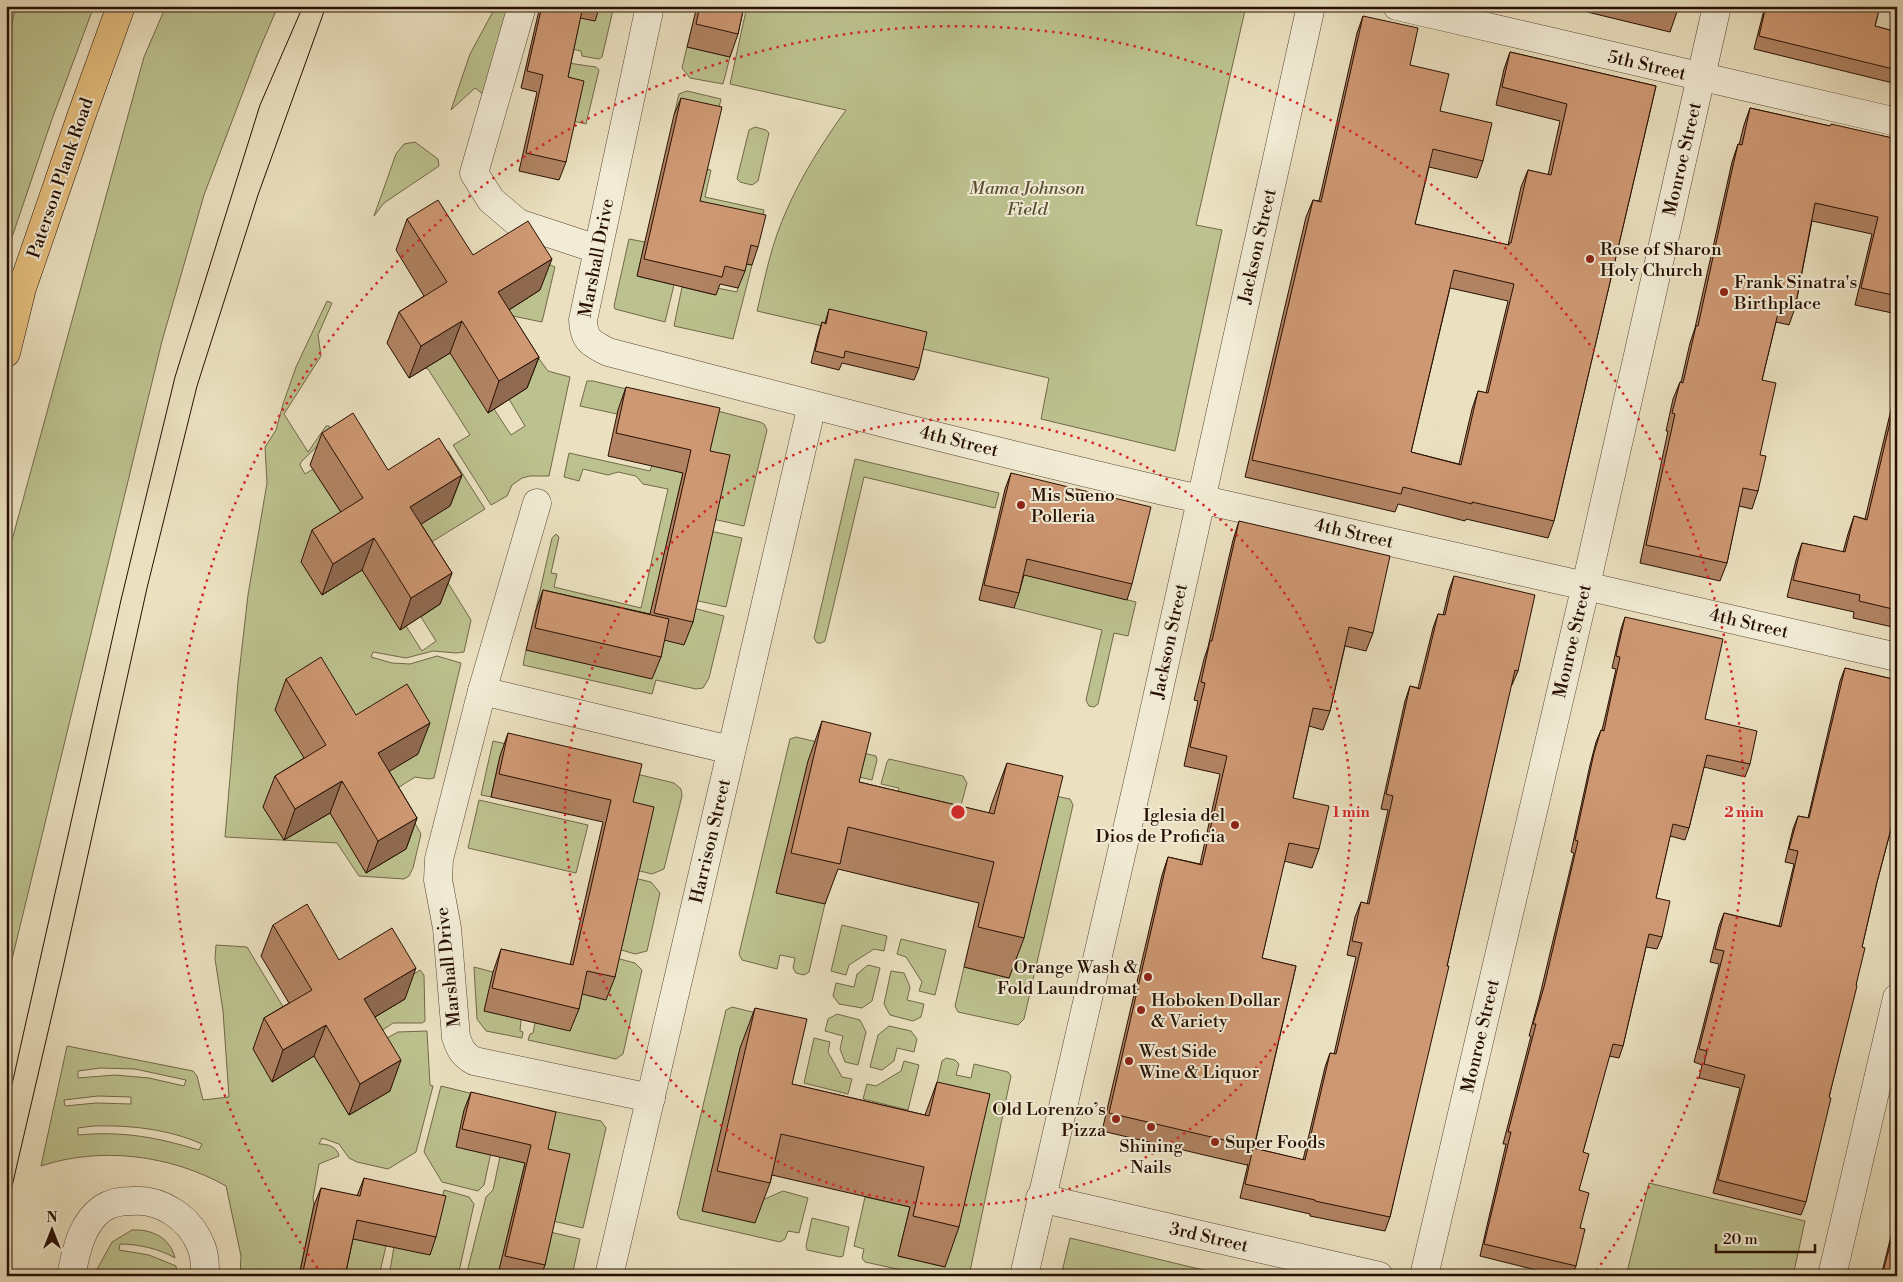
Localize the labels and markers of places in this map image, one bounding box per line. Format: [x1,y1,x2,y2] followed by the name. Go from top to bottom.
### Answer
[1600,238,1722,282] place label: Rose of Sharon Holy Church
[1584,253,1596,265] marker: Rose of Sharon Holy Church
[1733,271,1858,315] place label: Frank Sinatra's Birthplace
[1718,286,1730,298] marker: Frank Sinatra's Birthplace
[1031,484,1115,528] place label: Mis Sueno Polleria
[1015,499,1027,511] marker: Mis Sueno Polleria
[949,803,967,821] centre of rings
[1095,804,1226,848] place label: Iglesia del Dios de Proficia
[1229,819,1241,831] marker: Iglesia del Dios de Proficia
[997,956,1139,1000] place label: Orange Wash & Fold Laundromat
[1142,971,1154,983] marker: Orange Wash & Fold Laundromat
[1151,989,1281,1033] place label: Hoboken Dollar & Variety
[1135,1004,1147,1016] marker: Hoboken Dollar & Variety
[1138,1040,1260,1084] place label: West Side Wine & Liquor
[1123,1055,1135,1067] marker: West Side Wine & Liquor
[992,1098,1107,1142] place label: Old Lorenzo’s Pizza
[1110,1113,1122,1125] marker: Old Lorenzo’s Pizza
[1145,1121,1157,1133] marker: Shining Nails
[1225,1131,1326,1154] place label: Super Foods
[1119,1135,1184,1179] place label: Shining Nails
[1209,1136,1221,1148] marker: Super Foods

